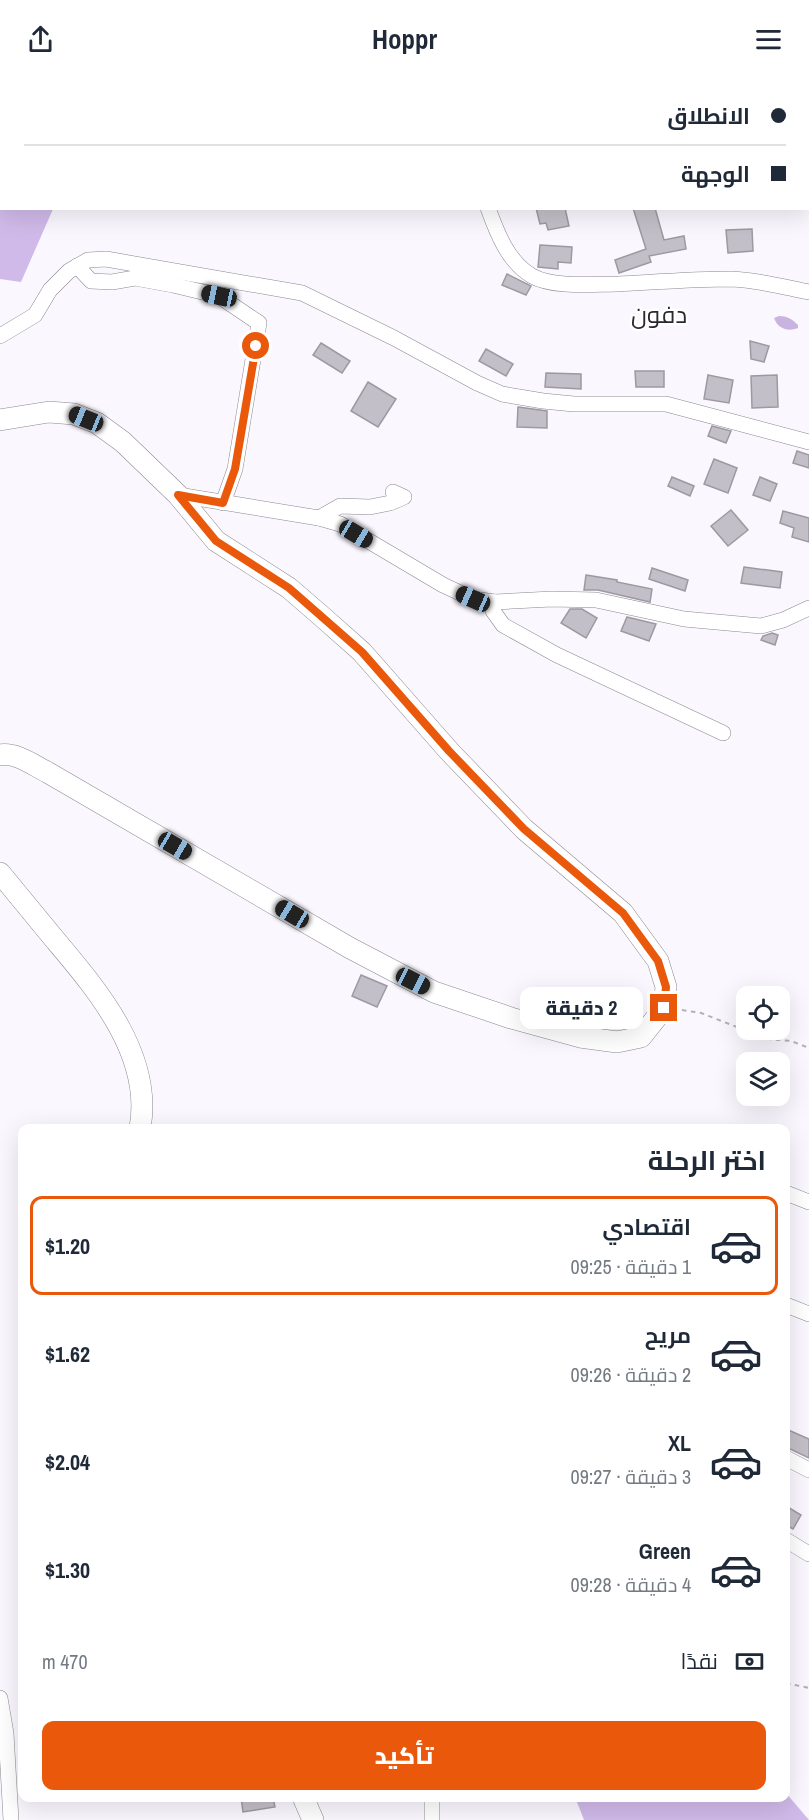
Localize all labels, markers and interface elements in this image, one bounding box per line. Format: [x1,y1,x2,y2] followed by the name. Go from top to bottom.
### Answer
[372,21,437,57] text: Hoppr
[24,23,57,56] icon: share
[752,23,785,56] icon: menu
[667,101,750,131] text: الانطلاق
[681,159,750,189] text: الوجهة
[200,283,238,309] car
[631,298,687,330] district label: دفون
[242,332,269,359] route start
[66,404,106,434] car
[336,517,376,551] car
[453,583,493,615] car
[155,829,195,863] car
[272,897,312,931] car
[393,965,433,997] car
[736,986,790,1106] map controls
[736,986,790,1040] button: locate
[520,987,643,1029] callout: 2 دقيقة
[546,994,617,1021] text: 2 دقيقة
[650,994,677,1021] route end
[736,1052,790,1106] button: layers
[648,1142,766,1178] text: اختر الرحلة
[602,1212,691,1242] text: اقتصادي
[709,1219,763,1273] icon: car
[45,1231,90,1261] text: $1.20
[571,1253,691,1280] text: 1 دقيقة · 09:25
[645,1320,691,1350] text: مريح
[709,1327,763,1381] icon: car
[45,1339,90,1369] text: $1.62
[571,1361,691,1388] text: 2 دقيقة · 09:26
[668,1428,691,1458] text: XL
[709,1435,763,1489] icon: car
[45,1447,90,1477] text: $2.04
[571,1463,691,1490] text: 3 دقيقة · 09:27
[639,1536,691,1566] text: Green
[709,1543,763,1597] icon: car
[45,1555,90,1585] text: $1.30
[571,1571,691,1598] text: 4 دقيقة · 09:28
[733,1645,766,1678] icon: cash
[680,1646,718,1676] text: نقدًا
[42,1648,88,1675] text: 470 m
[42,1721,766,1790] button: تأكيد

